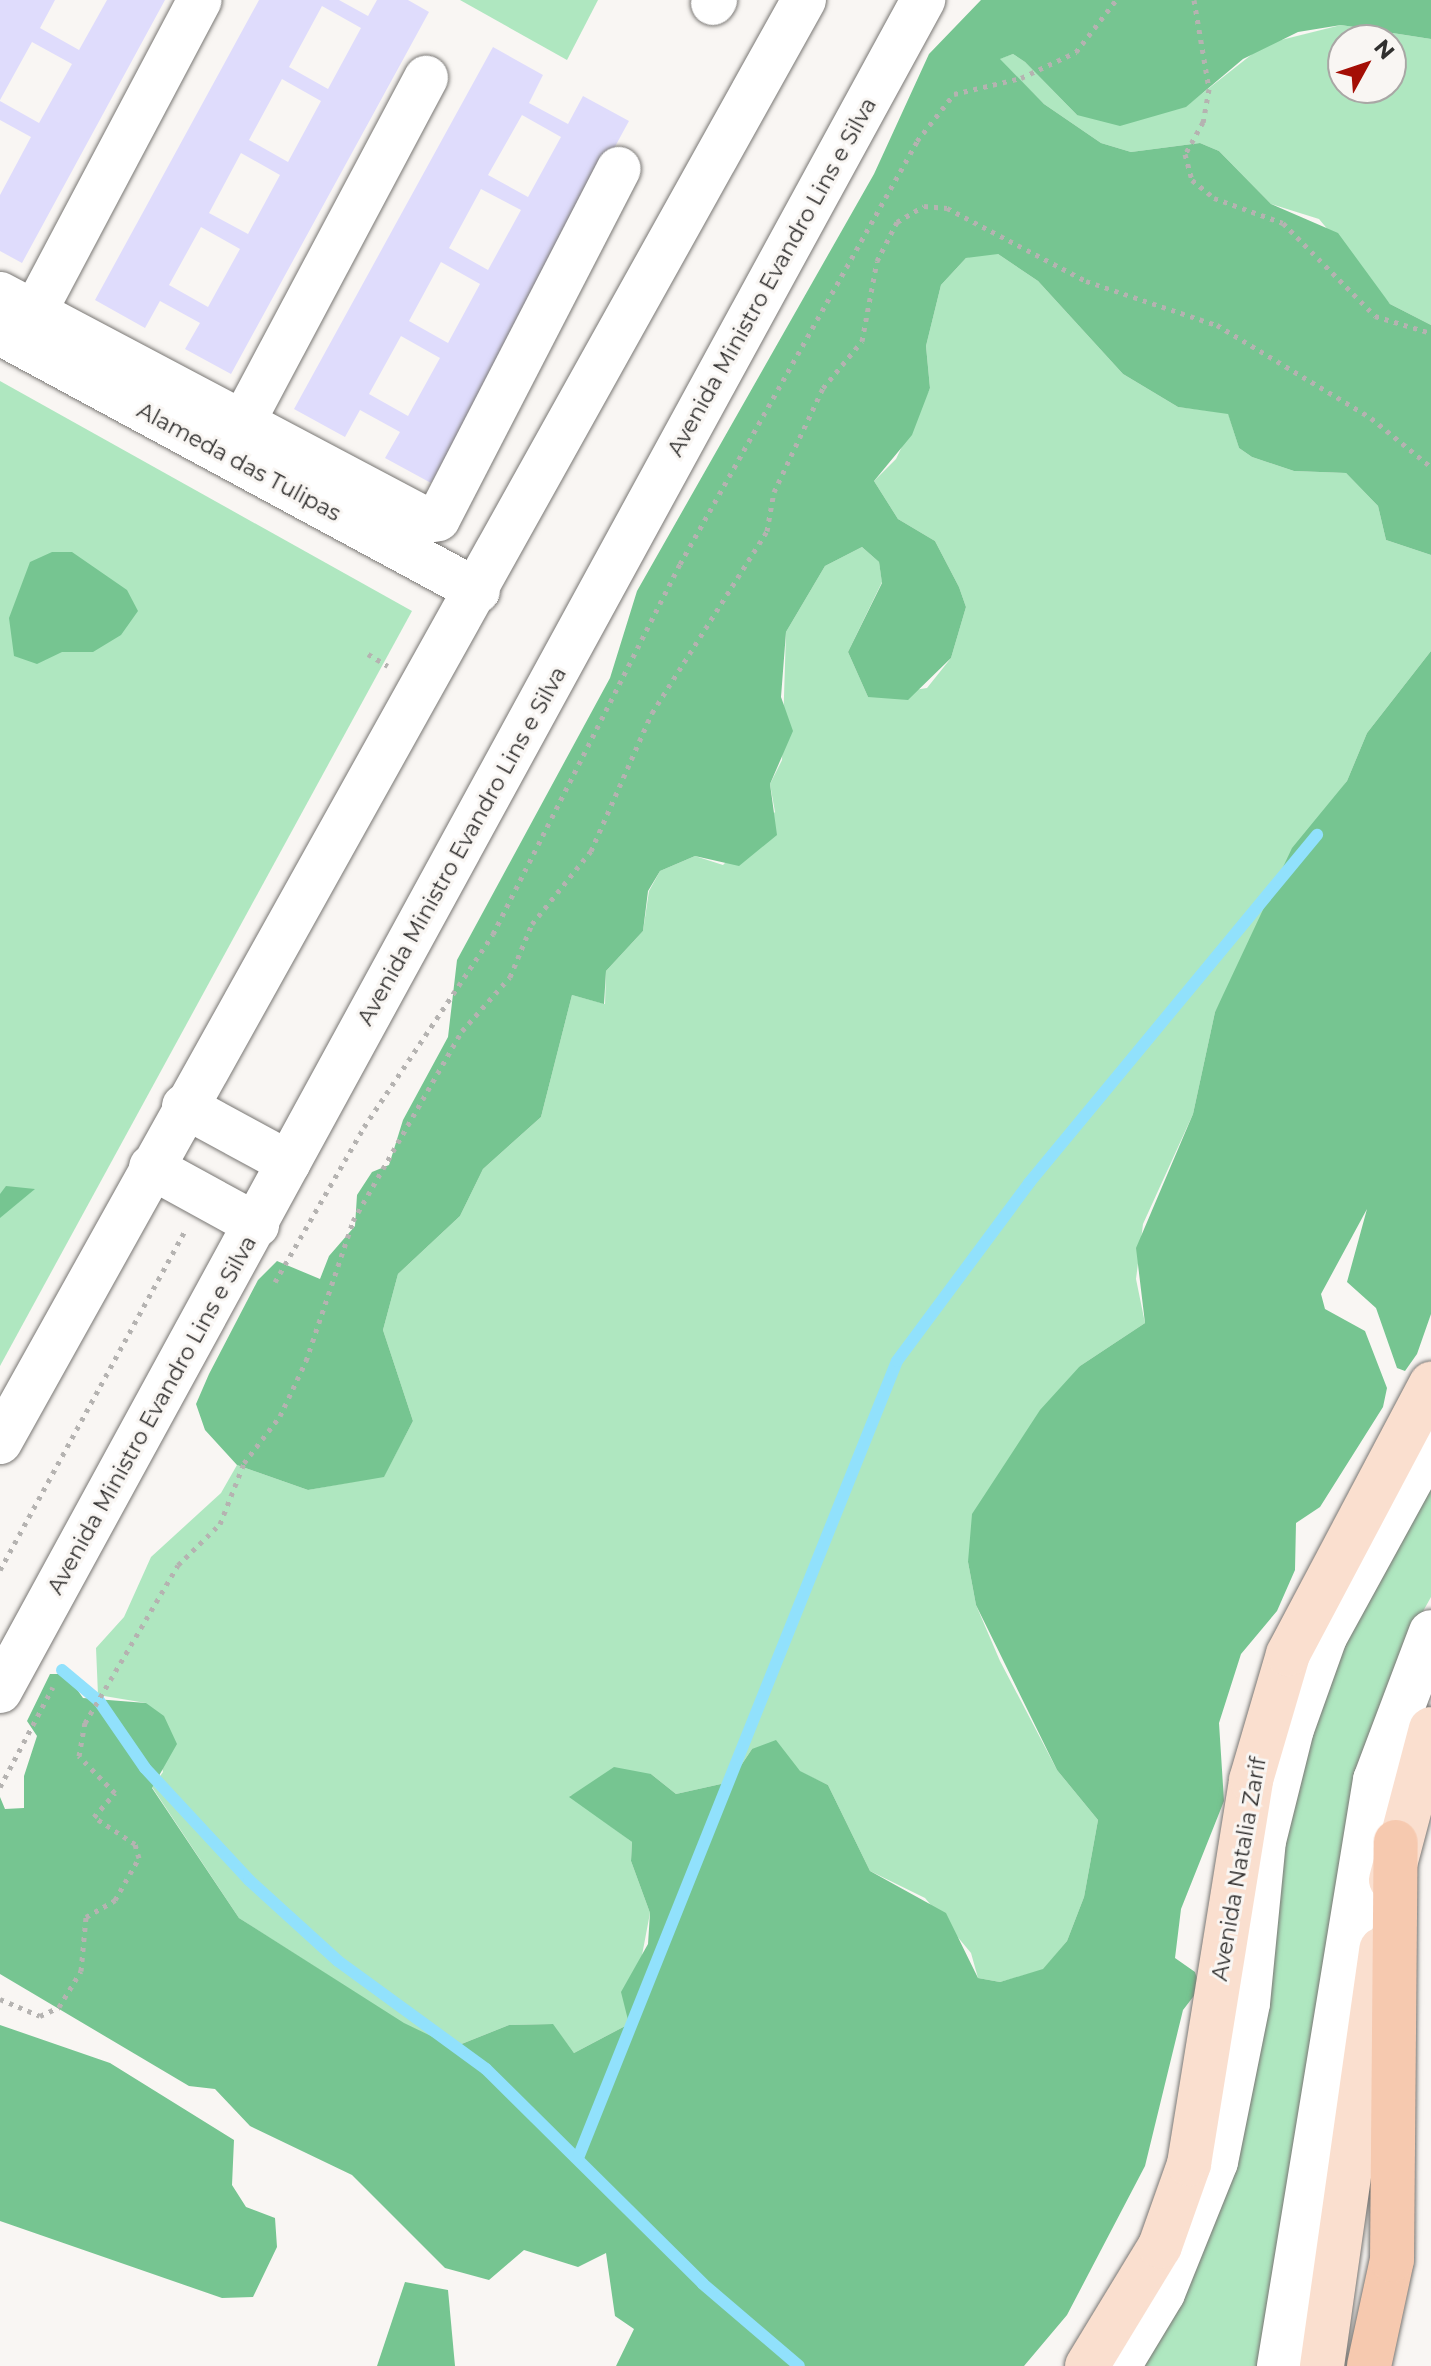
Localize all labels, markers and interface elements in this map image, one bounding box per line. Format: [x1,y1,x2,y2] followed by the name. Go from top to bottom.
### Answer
[1327,24,1407,104] north arrow
[1368,34,1400,65] text: N
[662,93,882,461] street label: Avenida Ministro Evandro Lins e Silva
[133,397,345,527] street label: Alameda das Tulipas
[352,662,572,1030] street label: Avenida Ministro Evandro Lins e Silva
[42,1231,262,1599] street label: Avenida Ministro Evandro Lins e Silva
[1206,1755,1272,1983] street label: Avenida Natalia Zarif

